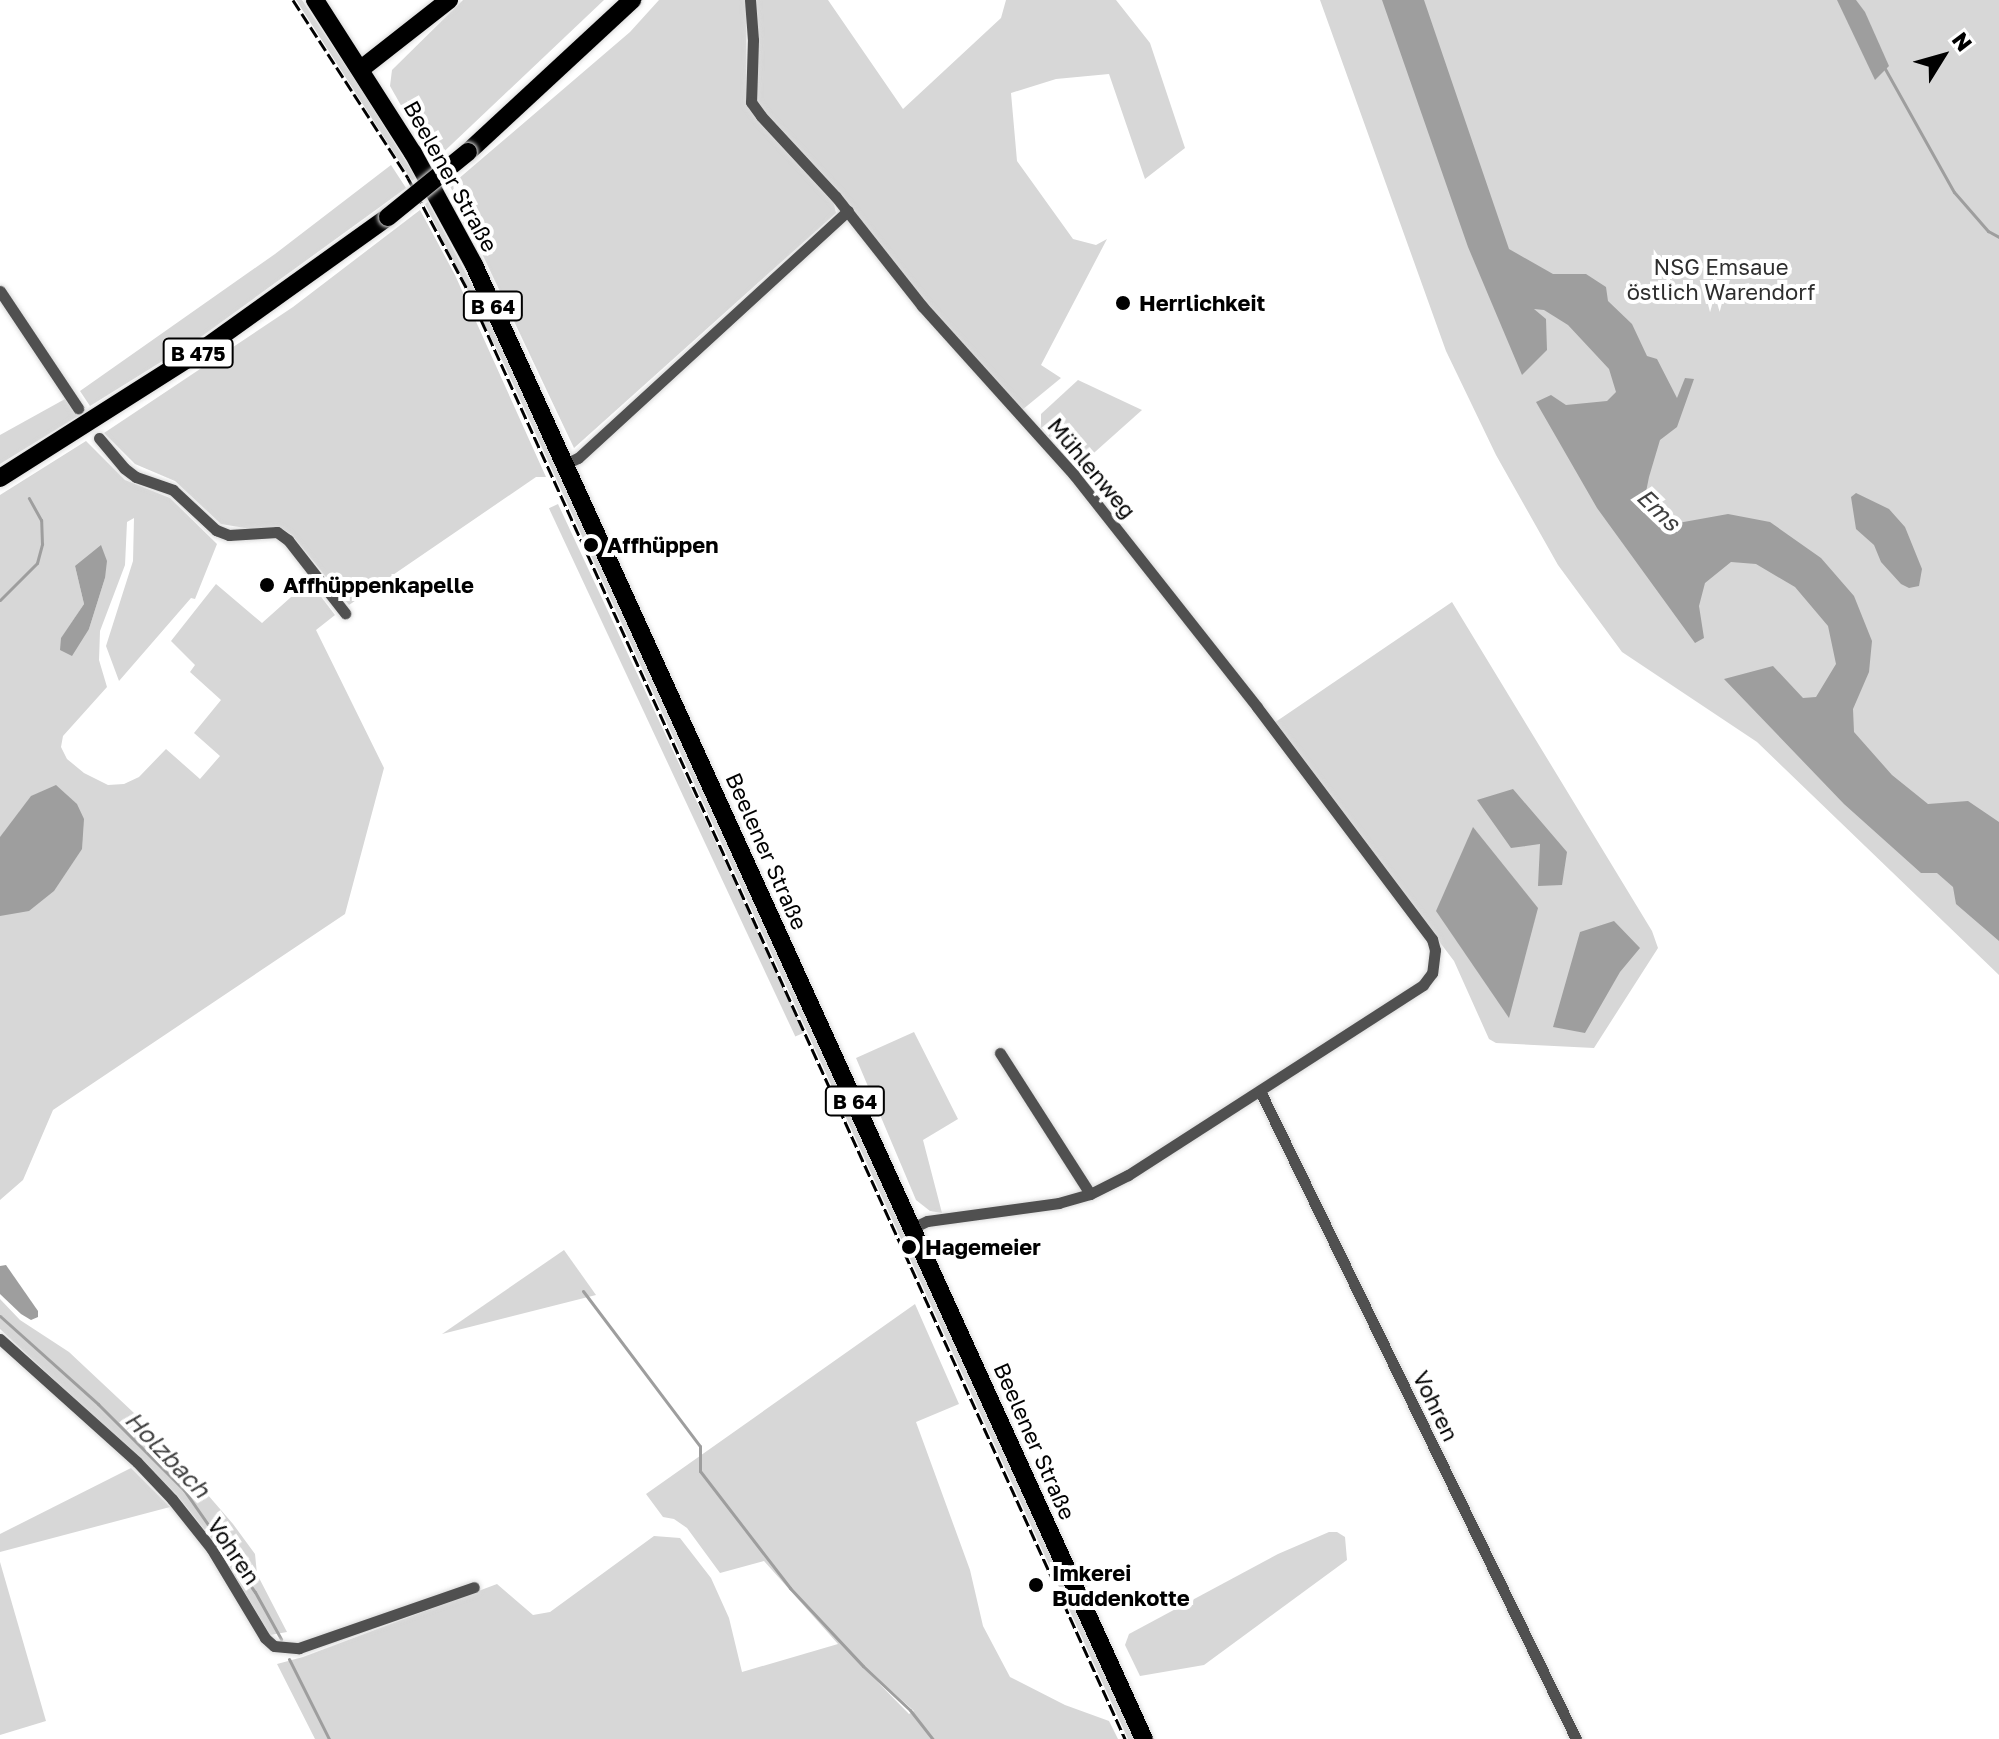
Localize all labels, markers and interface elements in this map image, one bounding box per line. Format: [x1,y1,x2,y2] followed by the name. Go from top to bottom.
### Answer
[1903,16,1983,96] north arrow
[1947,26,1978,56] text: N
[398,96,504,256] street label: Beelener Straße
[1627,253,1815,304] park label: NSG Emsaue östlich Warendorf
[461,290,525,322] road number: B 64
[1139,290,1265,316] place label: Herrlichkeit
[1114,294,1132,312] marker: Herrlichkeit
[162,337,234,369] road number: B 475
[1043,413,1141,523] street label: Mühlenweg
[1632,482,1686,536] water label: Ems
[607,532,719,558] place label: Affhüppen
[582,536,600,554] marker: Affhüppen
[283,572,474,598] place label: Affhüppenkapelle
[258,576,276,594] marker: Affhüppenkapelle
[721,768,813,934] street label: Beelener Straße
[823,1085,887,1117] road number: B 64
[925,1234,1041,1260] place label: Hagemeier
[900,1238,918,1256] marker: Hagemeier
[989,1358,1081,1524] street label: Beelener Straße
[1408,1367,1464,1445] street label: Vohren
[120,1405,216,1503] water label: Holzbach
[202,1513,266,1589] street label: Vohren
[1052,1559,1190,1610] place label: Imkerei Buddenkotte
[1027,1576,1045,1594] marker: Imkerei Buddenkotte

